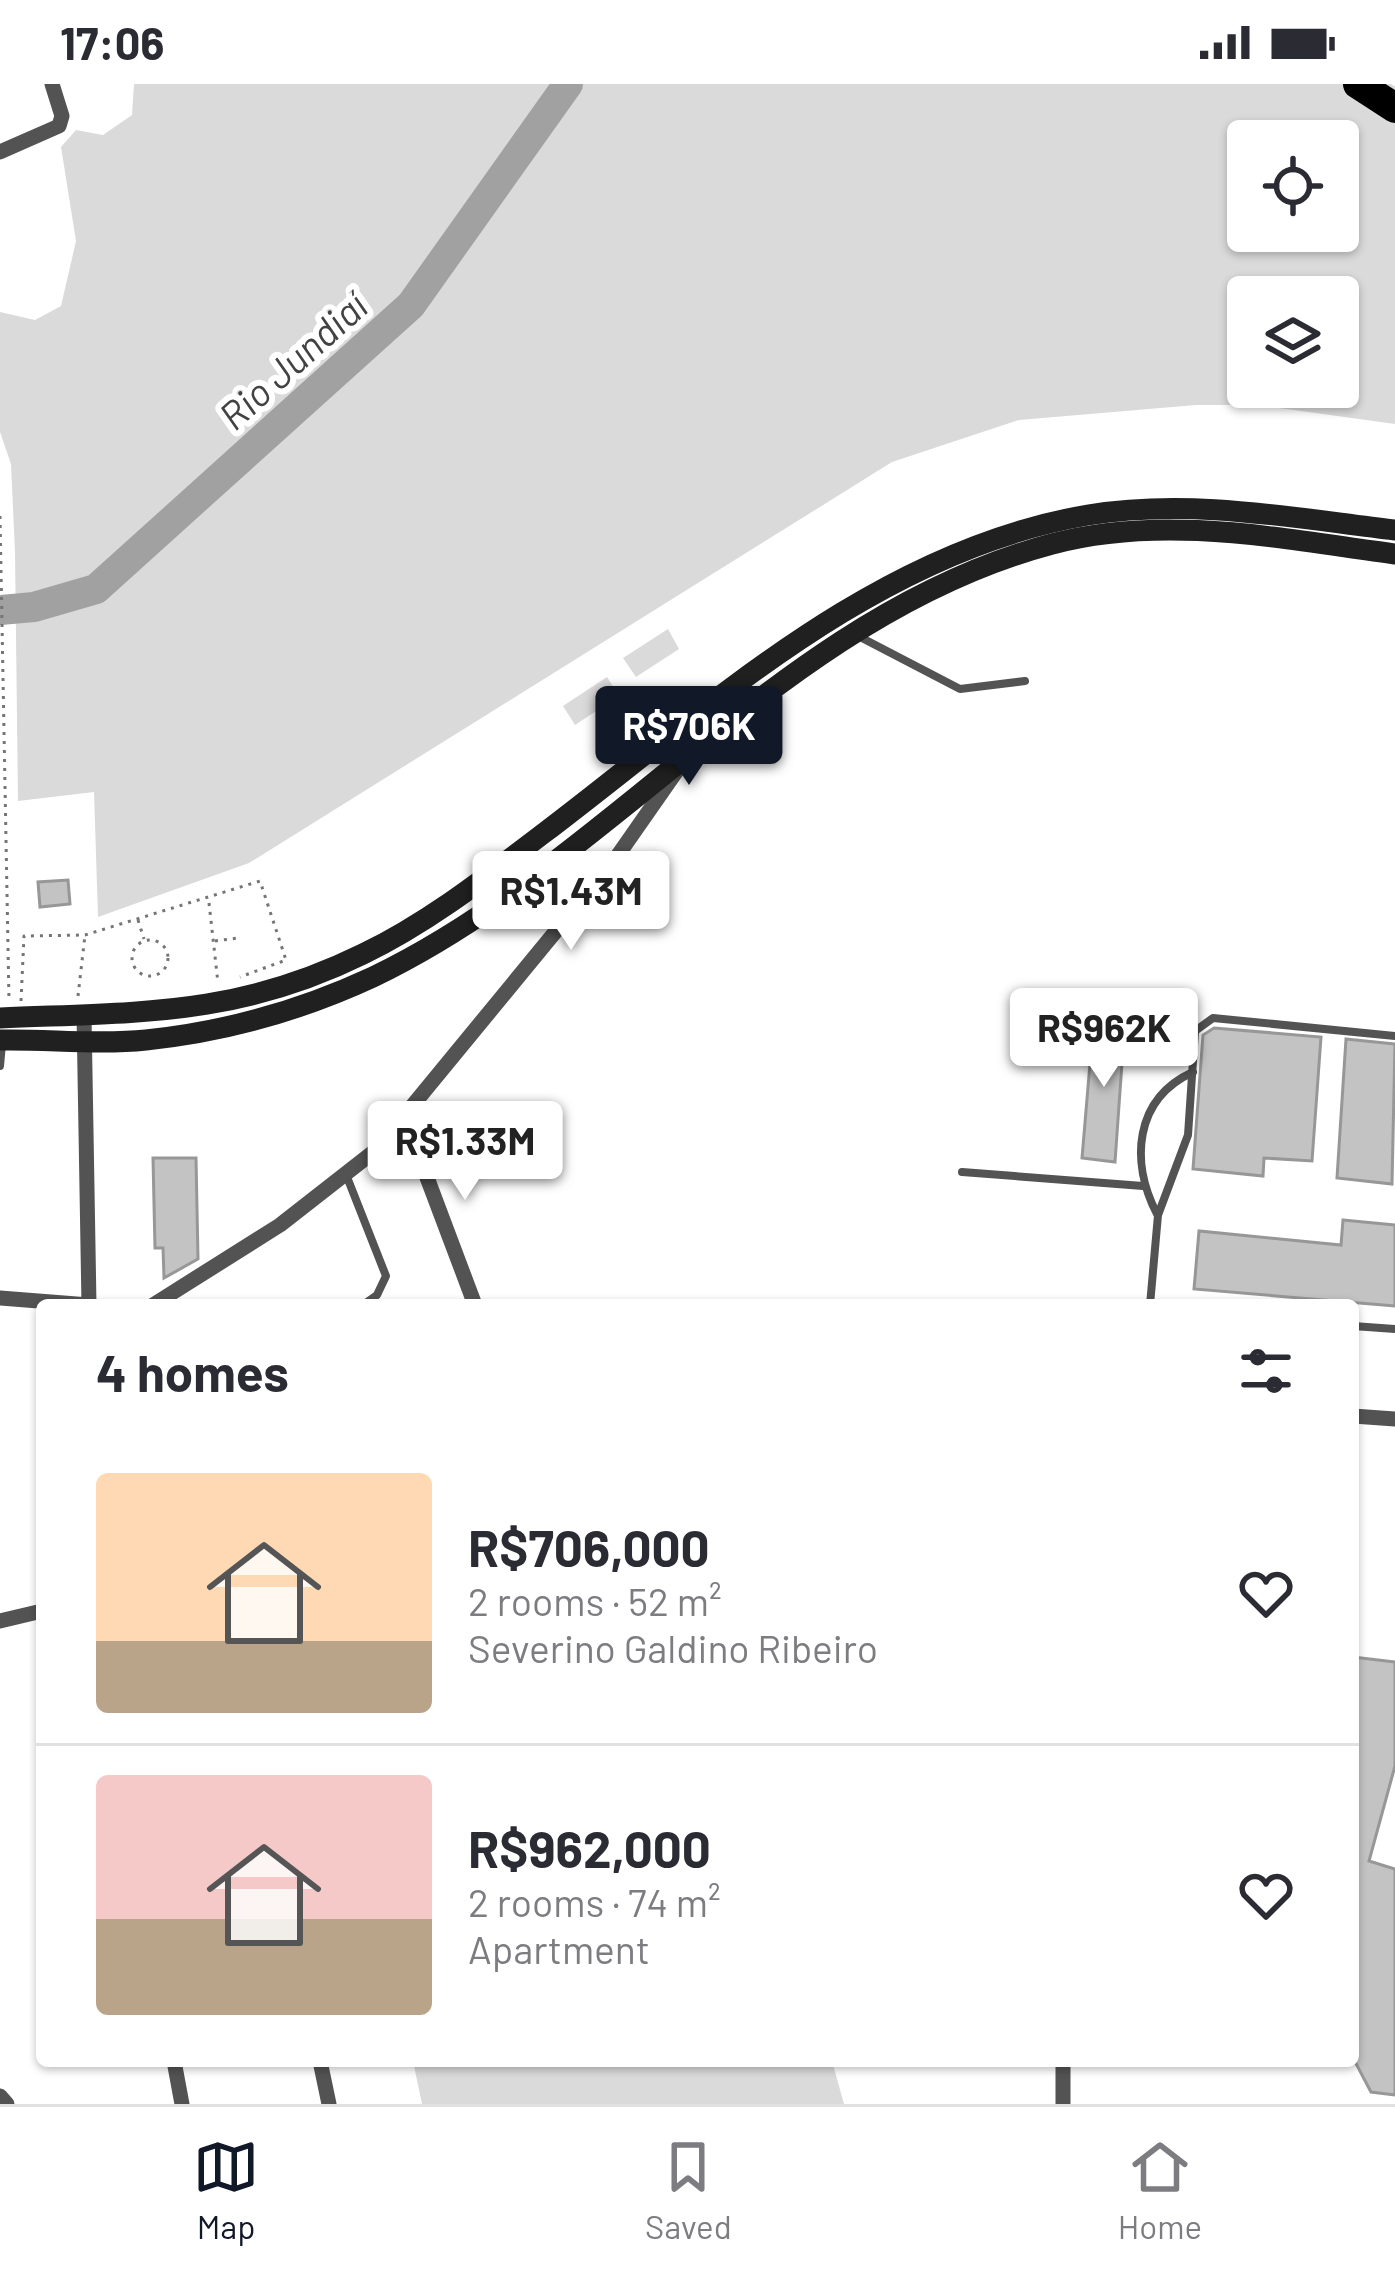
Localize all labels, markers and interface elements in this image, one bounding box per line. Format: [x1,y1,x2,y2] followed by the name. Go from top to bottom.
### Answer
[60,15,164,69] text: 17:06
[1227,120,1359,408] map controls
[1227,120,1359,252] button: locate
[1227,276,1359,408] button: layers
[209,280,377,438] water label: Rio Jundiaí
[591,686,787,788] pin: R$706K
[622,701,756,748] text: R$706K
[460,851,682,953] pin: R$1.43M
[499,866,643,913] text: R$1.43M
[1006,988,1202,1090] pin: R$962K
[1037,1003,1171,1050] text: R$962K
[354,1101,576,1203] pin: R$1.33M
[395,1116,535,1163] text: R$1.33M
[1233,1338,1299,1404] icon: filters
[96,1341,289,1402] text: 4 homes
[468,1516,710,1577] text: R$706,000
[192,1521,336,1665] icon: home
[1233,1560,1299,1626] icon: heart
[468,1577,722,1624] text: 2 rooms · 52 m²
[468,1624,878,1671] text: Severino Galdino Ribeiro
[468,1817,711,1878] text: R$962,000
[192,1823,336,1967] icon: home
[1233,1862,1299,1928] icon: heart
[468,1878,721,1925] text: 2 rooms · 74 m²
[468,1925,650,1972] text: Apartment
[193,2134,259,2246] tab: Map
[645,2134,732,2246] tab: Saved
[1118,2134,1202,2246] tab: Home

